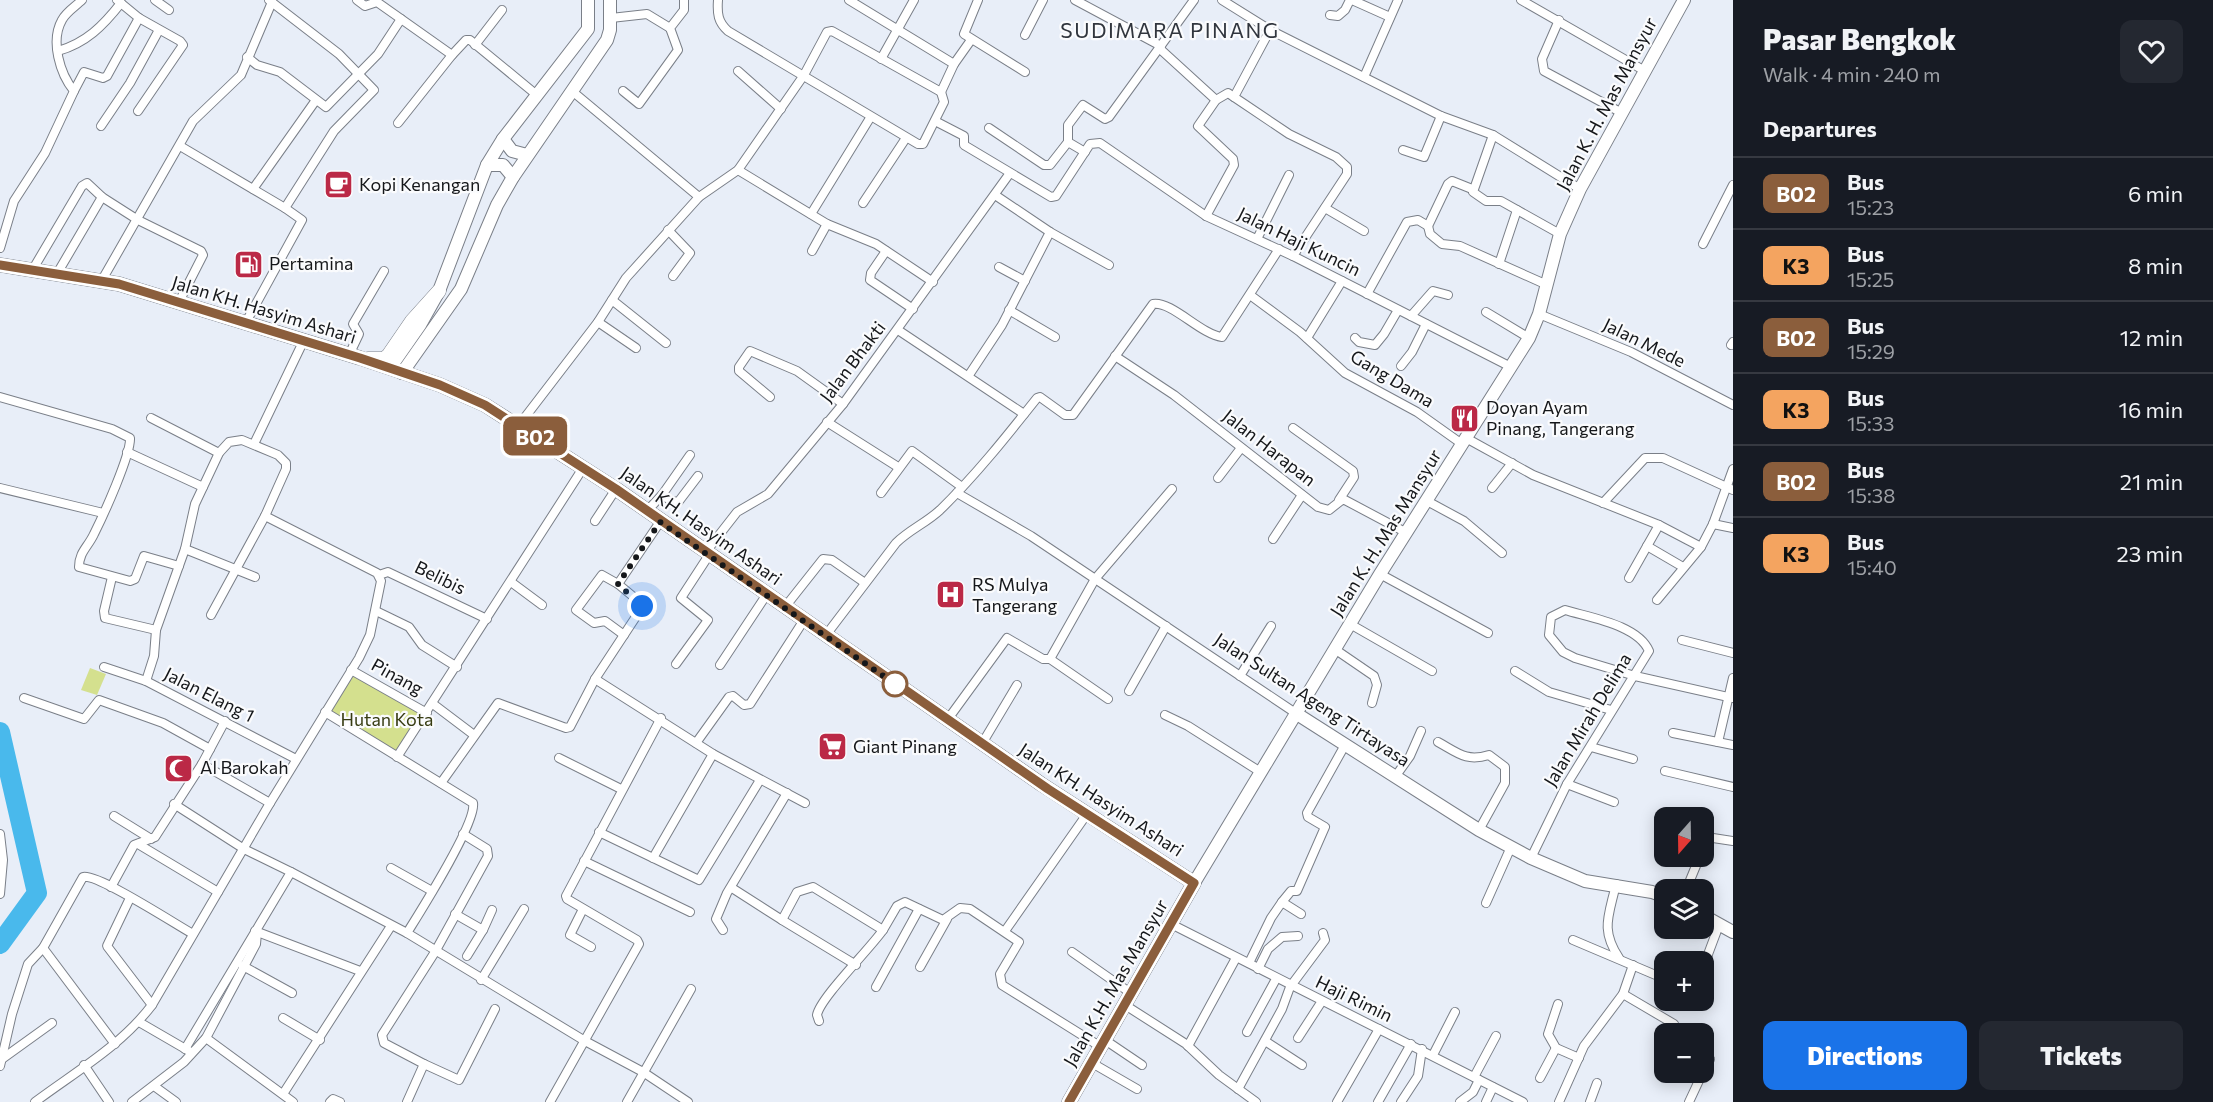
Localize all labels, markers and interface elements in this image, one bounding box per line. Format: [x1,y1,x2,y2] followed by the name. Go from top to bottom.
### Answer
[1551,13,1661,194] street label: Jalan K. H. Mas Mansyur
[1060,17,1280,42] district label: SUDIMARA PINANG
[2120,20,2183,83] button: heart
[1763,22,1956,56] text: Pasar Bengkok
[1763,62,1940,86] text: Walk · 4 min · 240 m
[1763,115,1877,142] text: Departures
[1847,168,1884,195] text: Bus
[322,169,354,201] cafe icon: Kopi Kenangan
[359,173,480,195] place label: Kopi Kenangan
[2128,180,2183,207] text: 6 min
[1776,181,1816,206] text: B02
[1847,195,1894,219] text: 15:23
[1234,202,1364,280] street label: Jalan Haji Kuncin
[1847,240,1884,267] text: Bus
[232,248,264,280] fuel station icon: Pertamina
[269,252,354,274] place label: Pertamina
[2128,252,2183,279] text: 8 min
[1783,253,1809,278] text: K3
[1847,267,1894,291] text: 15:25
[169,270,359,348] street label: Jalan KH. Hasyim Ashari
[1847,312,1884,339] text: Bus
[1600,313,1689,371] street label: Jalan Mede
[815,317,890,406] street label: Jalan Bhakti
[2120,324,2183,351] text: 12 min
[1776,325,1816,350] text: B02
[1847,339,1895,363] text: 15:29
[1347,345,1438,412] street label: Gang Dama
[1847,384,1884,411] text: Bus
[1486,396,1635,439] place label: Doyan Ayam Pinang, Tangerang
[2119,396,2183,423] text: 16 min
[1783,397,1809,422] text: K3
[1449,402,1481,434] restaurant icon: Doyan Ayam Pinang, Tangerang
[1219,404,1321,490] street label: Jalan Harapan
[1847,411,1895,435] text: 15:33
[500,416,570,456] line badge: B02
[515,424,555,449] text: B02
[1325,445,1446,620] street label: Jalan K. H. Mas Mansyur
[1847,456,1884,483] text: Bus
[617,461,786,589] street label: Jalan KH. Hasyim Ashari
[2120,468,2183,495] text: 21 min
[1776,469,1816,494] text: B02
[1847,483,1895,507] text: 15:38
[1847,528,1884,555] text: Bus
[2117,540,2183,567] text: 23 min
[1783,541,1809,566] text: K3
[411,555,469,599] street label: Belibis
[1847,555,1897,579] text: 15:40
[972,573,1058,616] place label: RS Mulya Tangerang
[935,579,967,611] hospital icon: RS Mulya Tangerang
[627,591,657,621] your location
[1211,628,1414,771] street label: Jalan Sultan Ageng Tirtayasa
[1539,649,1636,790] street label: Jalan Mirah Delima
[368,653,427,699] street label: Pinang
[161,662,258,726] street label: Jalan Elang 1
[882,671,908,697] unlabelled marker
[341,708,433,730] park label: Hutan Kota
[816,731,848,763] supermarket icon: Giant Pinang
[853,735,957,757] place label: Giant Pinang
[1015,738,1188,861] street label: Jalan KH. Hasyim Ashari
[163,752,195,784] mosque icon: Al Barokah
[200,756,289,778] place label: Al Barokah
[1654,807,1714,867] north arrow
[1654,807,1714,1083] map controls
[1654,879,1714,939] button: layers
[1058,895,1172,1070] street label: Jalan K.H. Mas Mansyur
[1654,951,1714,1011] button: +
[1312,970,1397,1026] street label: Haji Rimin
[1763,1021,1967,1090] button: Directions
[1979,1021,2183,1090] button: Tickets
[1654,1023,1714,1083] button: −

